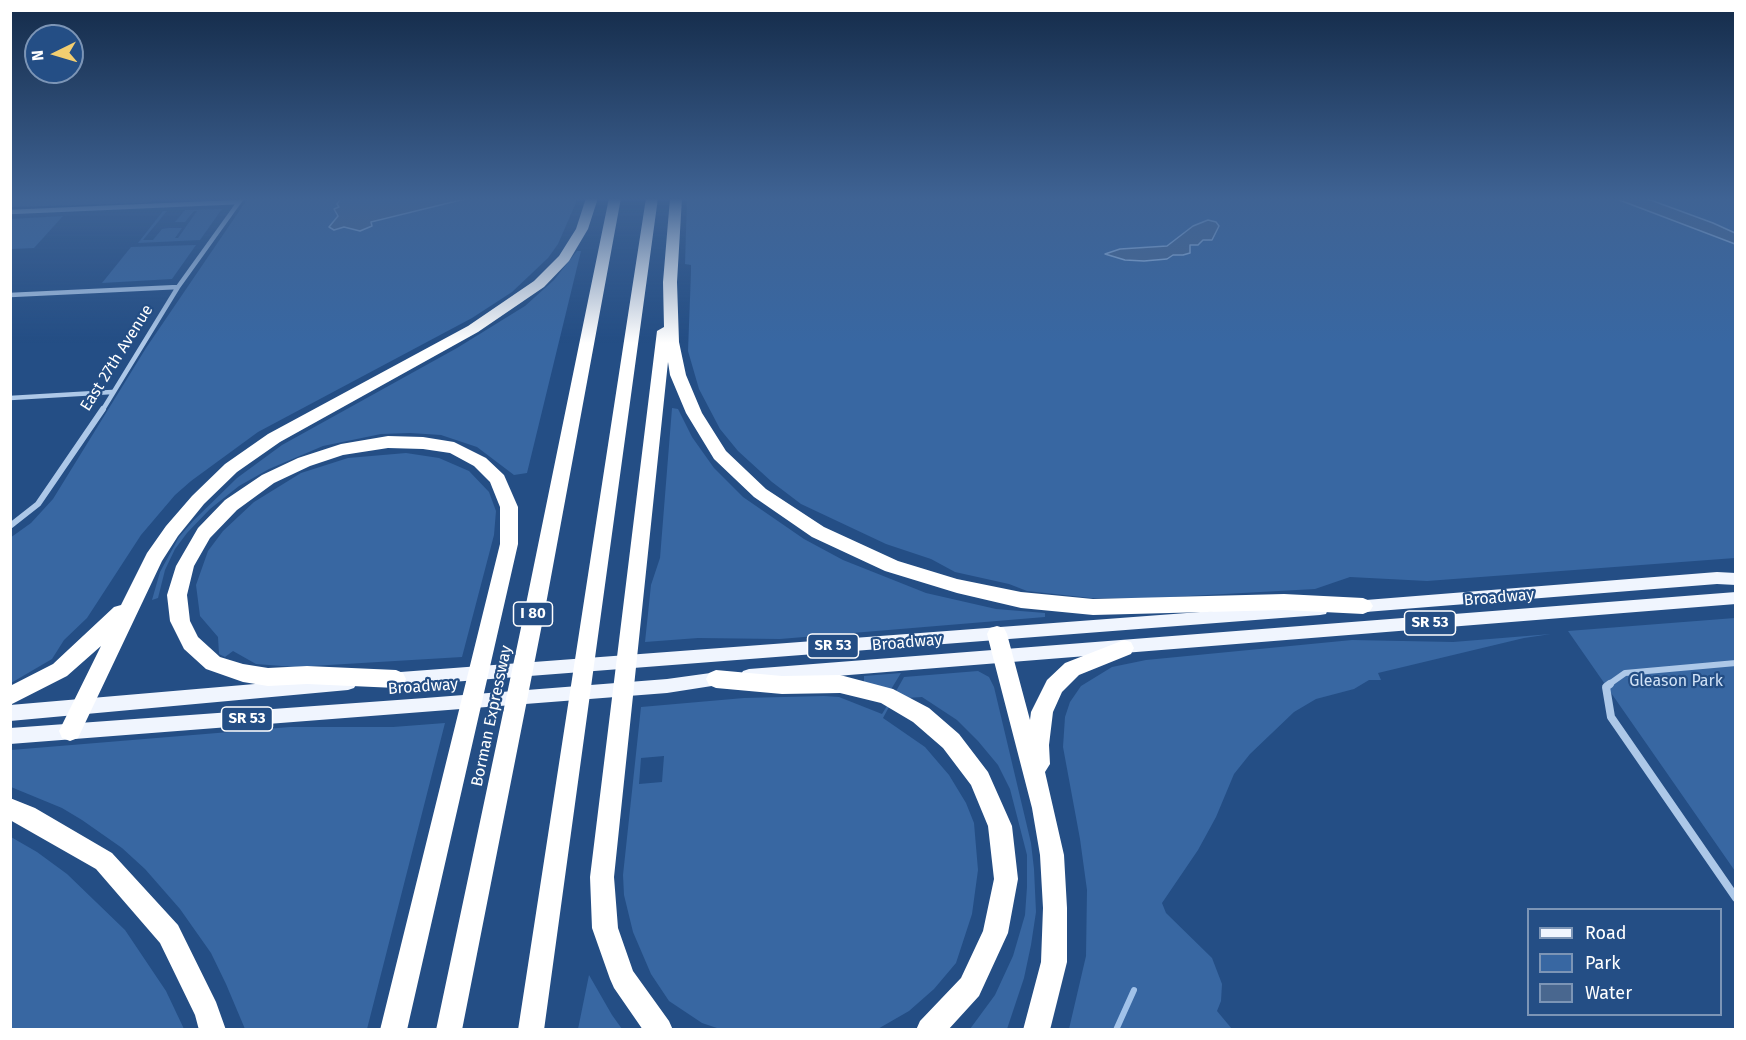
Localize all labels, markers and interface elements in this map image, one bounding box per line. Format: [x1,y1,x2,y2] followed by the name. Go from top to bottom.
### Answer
[24,24,84,84] north arrow
[28,49,47,62] text: N
[77,301,157,415] street label: East 27th Avenue
[1463,585,1535,611] street label: Broadway
[514,602,552,626] road number: I 80
[1404,611,1456,635] road number: SR 53
[871,630,943,656] street label: Broadway
[808,634,858,658] road number: SR 53
[468,644,516,788] street label: Borman Expressway
[1629,672,1723,692] park label: Gleason Park
[387,675,459,699] street label: Broadway
[222,707,272,731] road number: SR 53
[1527,908,1722,1016] legend
[1585,922,1627,944] text: Road
[1585,952,1620,974] text: Park
[1585,982,1632,1004] text: Water

